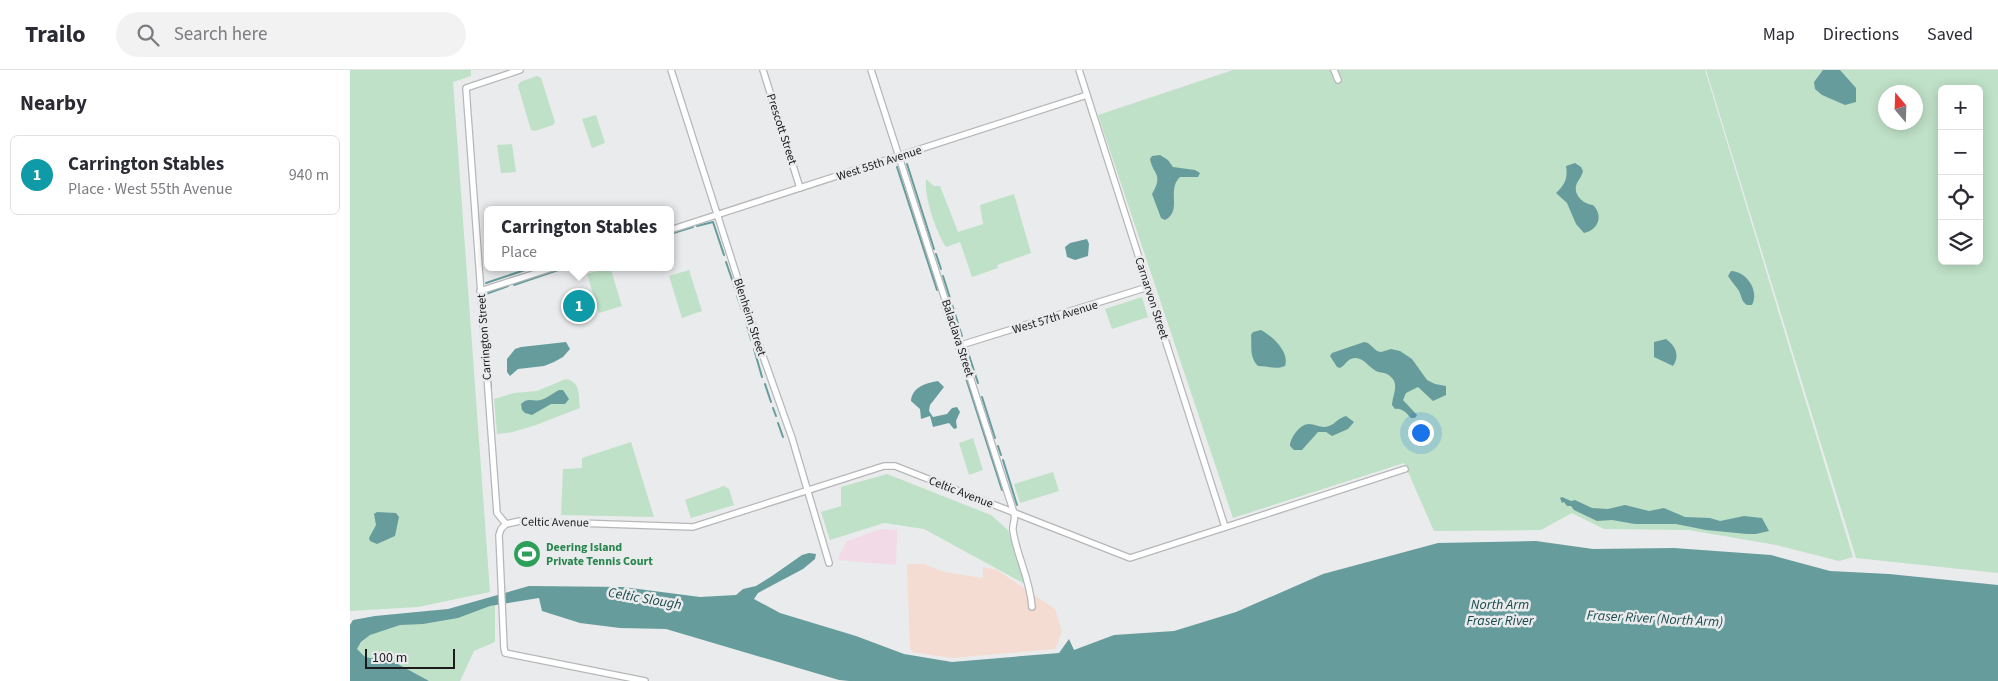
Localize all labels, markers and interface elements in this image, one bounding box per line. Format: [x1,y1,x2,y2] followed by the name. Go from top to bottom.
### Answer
[116,12,466,57] search box
[25,17,86,52] text: Trailo
[134,21,162,49] icon: search
[174,21,267,48] text: Search here
[1763,22,1795,47] text: Map
[1823,22,1899,47] text: Directions
[1927,22,1973,47] text: Saved
[1878,85,1923,130] north arrow
[1938,85,1983,265] map controls
[1938,85,1983,130] button: +
[20,88,87,118] text: Nearby
[762,91,801,167] street label: Prescott Street
[1938,130,1983,175] button: −
[834,142,924,185] street label: West 55th Avenue
[68,151,224,178] text: Carrington Stables
[33,164,41,186] text: 1
[289,164,329,186] text: 940 m
[1938,175,1983,220] button: locate
[68,178,233,200] text: Place · West 55th Avenue
[484,206,674,271] popup
[501,214,657,241] text: Carrington Stables
[1938,220,1983,265] button: layers
[501,241,537,263] text: Place
[1130,255,1173,341] street label: Carnarvon Street
[729,276,770,358] street label: Blenheim Street
[563,287,595,325] pin: 1
[473,293,496,381] street label: Carrington Street
[1010,296,1100,339] street label: West 57th Avenue
[937,297,978,379] street label: Balaclava Street
[1408,420,1434,446] your location
[926,472,996,513] street label: Celtic Avenue
[521,513,589,532] street label: Celtic Avenue
[512,539,542,569] sports icon: Deering Island Private Tennis Court
[546,539,653,570] place label: Deering Island Private Tennis Court
[606,583,683,615] water label: Celtic Slough
[1466,595,1535,631] water label: North Arm Fraser River
[1586,605,1724,633] water label: Fraser River (North Arm)
[365,646,455,669] scale bar
[372,648,407,668] text: 100 m

